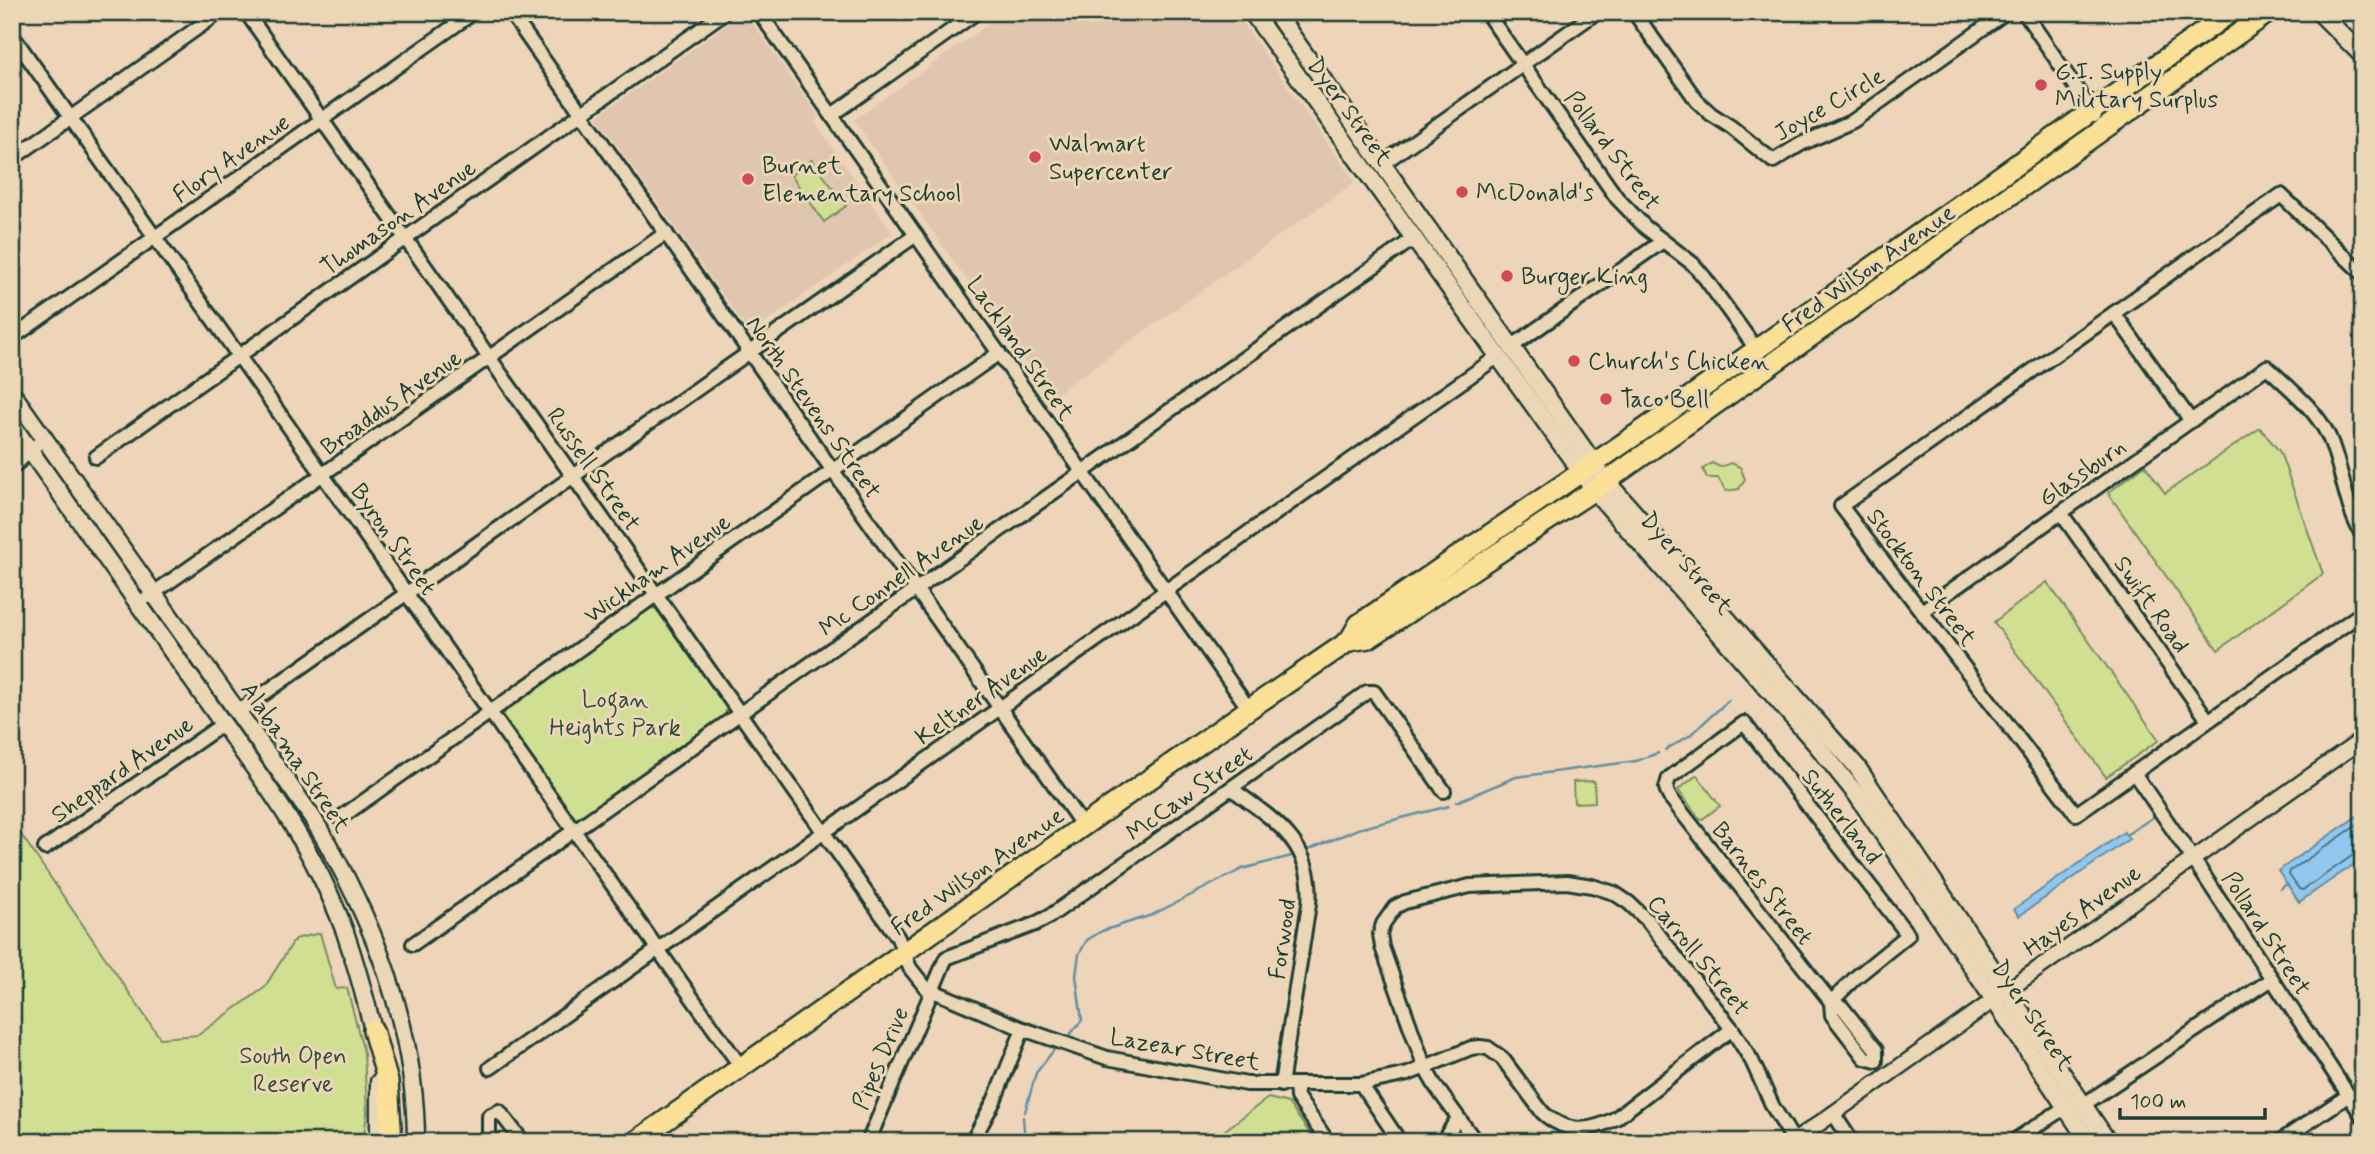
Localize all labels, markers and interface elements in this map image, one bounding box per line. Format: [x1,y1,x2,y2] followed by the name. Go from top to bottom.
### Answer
[1299,51,1399,172] street label: Dyer Street
[2055,57,2219,116] place label: G.I. Supply Military Surplus
[1769,61,1891,149] street label: Joyce Circle
[2033,77,2049,93] marker: G.I. Supply Military Surplus
[1557,85,1667,217] street label: Pollard Street
[167,107,297,211] street label: Flory Avenue
[1049,129,1173,188] place label: Walmart Supercenter
[1027,149,1043,165] marker: Walmart Supercenter
[762,151,961,210] place label: Burnet Elementary School
[315,153,483,284] street label: Thomason Avenue
[740,171,756,187] marker: Burnet Elementary School
[1476,178,1594,209] place label: McDonald's
[1454,184,1470,200] marker: McDonald's
[1776,198,1962,341] street label: Fred Wilson Avenue
[1521,262,1648,295] place label: Burger King
[1499,268,1515,284] marker: Burger King
[959,271,1081,427] street label: Lackland Street
[738,310,888,505] street label: North Stevens Street
[315,343,469,463] street label: Broaddus Avenue
[1588,347,1770,378] place label: Church's Chicken
[1566,353,1582,369] marker: Church's Chicken
[1620,385,1709,416] place label: Taco Bell
[1598,391,1614,407] marker: Taco Bell
[539,402,647,538] street label: Russell Street
[2033,432,2133,515] street label: Glassburn
[343,478,443,602] street label: Byron Street
[1859,503,1983,653] street label: Stockton Street
[1633,506,1739,622] street label: Dyer Street
[578,507,737,631] street label: Wickham Avenue
[813,508,990,645] street label: Mc Connell Avenue
[2106,550,2196,660] street label: Swift Road
[910,639,1054,753] street label: Keltner Avenue
[233,676,357,839] street label: Alabama Street
[549,685,681,744] park label: Logan Heights Park
[45,710,200,831] street label: Sheppard Avenue
[1121,739,1259,849] street label: McCaw Street
[1794,763,1888,871] street label: Sutherland
[885,801,1071,944] street label: Fred Wilson Avenue
[1704,816,1820,952] street label: Barnes Street
[2018,858,2148,964] street label: Hayes Avenue
[2214,866,2317,1002] street label: Pollard Street
[1640,889,1756,1023] street label: Carroll Street
[1262,897,1304,982] street label: Forwood
[1983,955,2080,1077] street label: Dyer Street
[846,1002,917,1115] street label: Pipes Drive
[1107,1022,1262,1079] street label: Lazear Street
[239,1041,347,1100] park label: South Open Reserve
[2120,1077,2265,1121] scale bar
[2130,1088,2186,1116] text: 100 m

